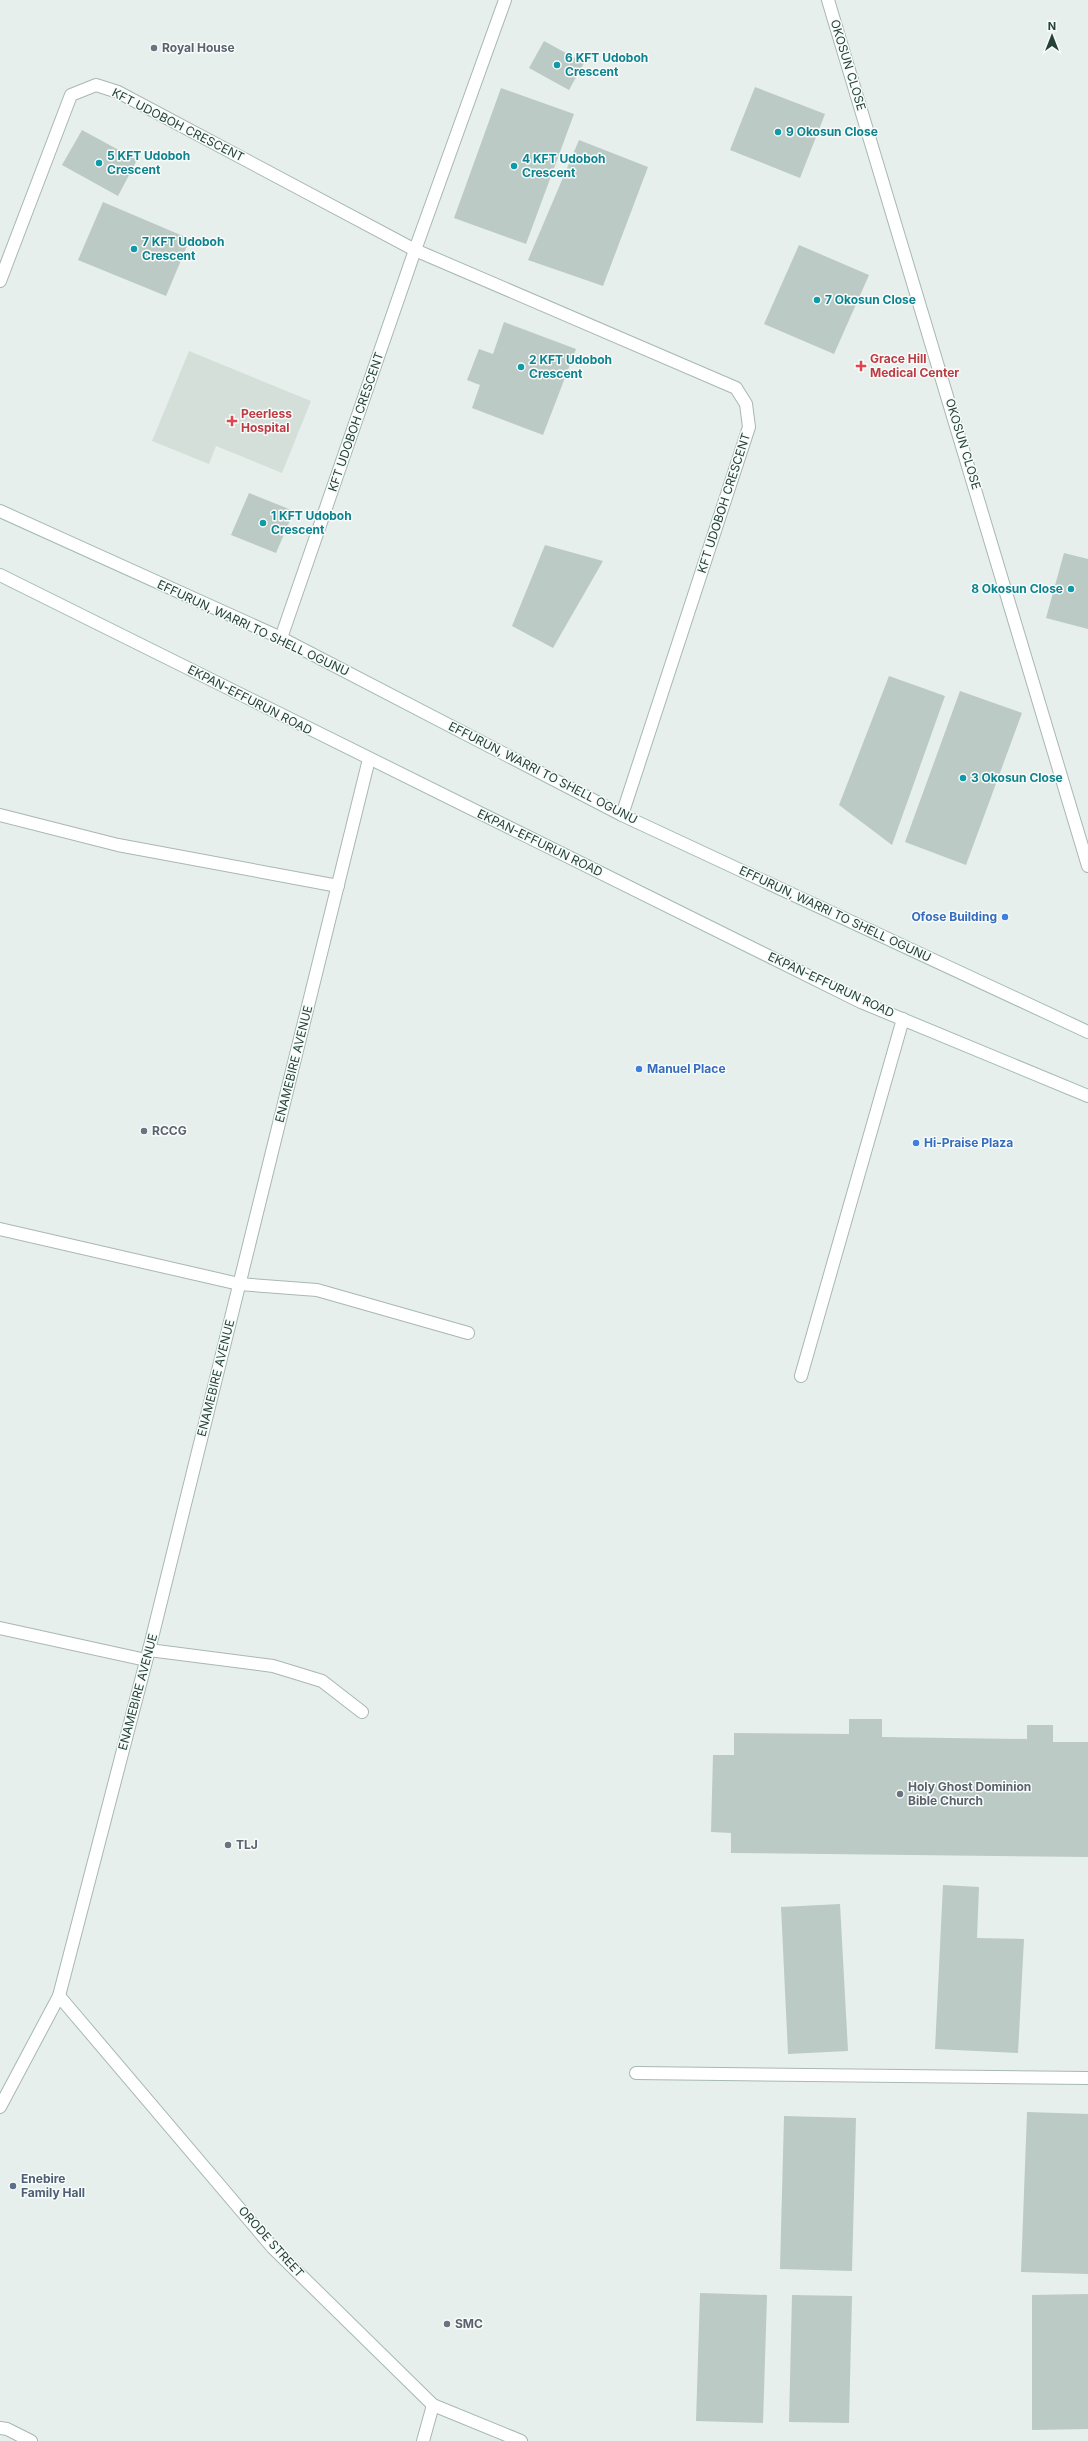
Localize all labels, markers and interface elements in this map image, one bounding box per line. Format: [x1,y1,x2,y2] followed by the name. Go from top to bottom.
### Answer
[1032,16,1072,56] north arrow
[828,18,869,112] street label: OKOSUN CLOSE
[1048,19,1056,33] text: N
[162,40,235,55] place label: Royal House
[149,43,159,53] marker: Royal House
[565,50,648,79] place label: 6 KFT Udoboh Crescent
[552,60,562,70] marker: 6 KFT Udoboh Crescent
[110,85,247,165] street label: KFT UDOBOH CRESCENT
[786,124,878,139] place label: 9 Okosun Close
[773,127,783,137] marker: 9 Okosun Close
[107,148,190,177] place label: 5 KFT Udoboh Crescent
[522,151,606,180] place label: 4 KFT Udoboh Crescent
[94,158,104,168] marker: 5 KFT Udoboh Crescent
[509,161,519,171] marker: 4 KFT Udoboh Crescent
[142,234,224,263] place label: 7 KFT Udoboh Crescent
[129,244,139,254] marker: 7 KFT Udoboh Crescent
[825,292,916,307] place label: 7 Okosun Close
[812,295,822,305] marker: 7 Okosun Close
[325,350,387,494] street label: KFT UDOBOH CRESCENT
[870,351,959,380] place label: Grace Hill Medical Center
[529,352,612,381] place label: 2 KFT Udoboh Crescent
[855,360,867,372] marker: Grace Hill Medical Center
[516,362,526,372] marker: 2 KFT Udoboh Crescent
[943,397,984,491] street label: OKOSUN CLOSE
[241,406,292,435] place label: Peerless Hospital
[226,415,238,427] marker: Peerless Hospital
[694,431,753,575] street label: KFT UDOBOH CRESCENT
[271,508,352,537] place label: 1 KFT Udoboh Crescent
[258,518,268,528] marker: 1 KFT Udoboh Crescent
[155,576,352,679] street label: EFFURUN, WARRI TO SHELL OGUNU
[971,581,1063,596] place label: 8 Okosun Close
[1066,584,1076,594] marker: 8 Okosun Close
[185,662,315,737] street label: EKPAN-EFFURUN ROAD
[446,718,640,827] street label: EFFURUN, WARRI TO SHELL OGUNU
[971,770,1063,785] place label: 3 Okosun Close
[958,773,968,783] marker: 3 Okosun Close
[475,806,605,879] street label: EKPAN-EFFURUN ROAD
[737,862,934,965] street label: EFFURUN, WARRI TO SHELL OGUNU
[911,909,997,924] place label: Ofose Building
[1000,912,1010,922] marker: Ofose Building
[766,949,897,1020] street label: EKPAN-EFFURUN ROAD
[272,1004,315,1124] street label: ENAMEBIRE AVENUE
[647,1061,726,1076] place label: Manuel Place
[634,1064,644,1074] marker: Manuel Place
[152,1123,187,1138] place label: RCCG
[139,1126,149,1136] marker: RCCG
[924,1135,1013,1150] place label: Hi-Praise Plaza
[911,1138,921,1148] marker: Hi-Praise Plaza
[194,1318,237,1438] street label: ENAMEBIRE AVENUE
[115,1632,160,1752] street label: ENAMEBIRE AVENUE
[908,1779,1031,1808] place label: Holy Ghost Dominion Bible Church
[895,1789,905,1799] marker: Holy Ghost Dominion Bible Church
[236,1837,258,1852] place label: TLJ
[223,1840,233,1850] marker: TLJ
[21,2171,85,2200] place label: Enebire Family Hall
[8,2181,18,2191] marker: Enebire Family Hall
[235,2203,307,2281] street label: ORODE STREET
[455,2316,483,2331] place label: SMC
[442,2319,452,2329] marker: SMC

